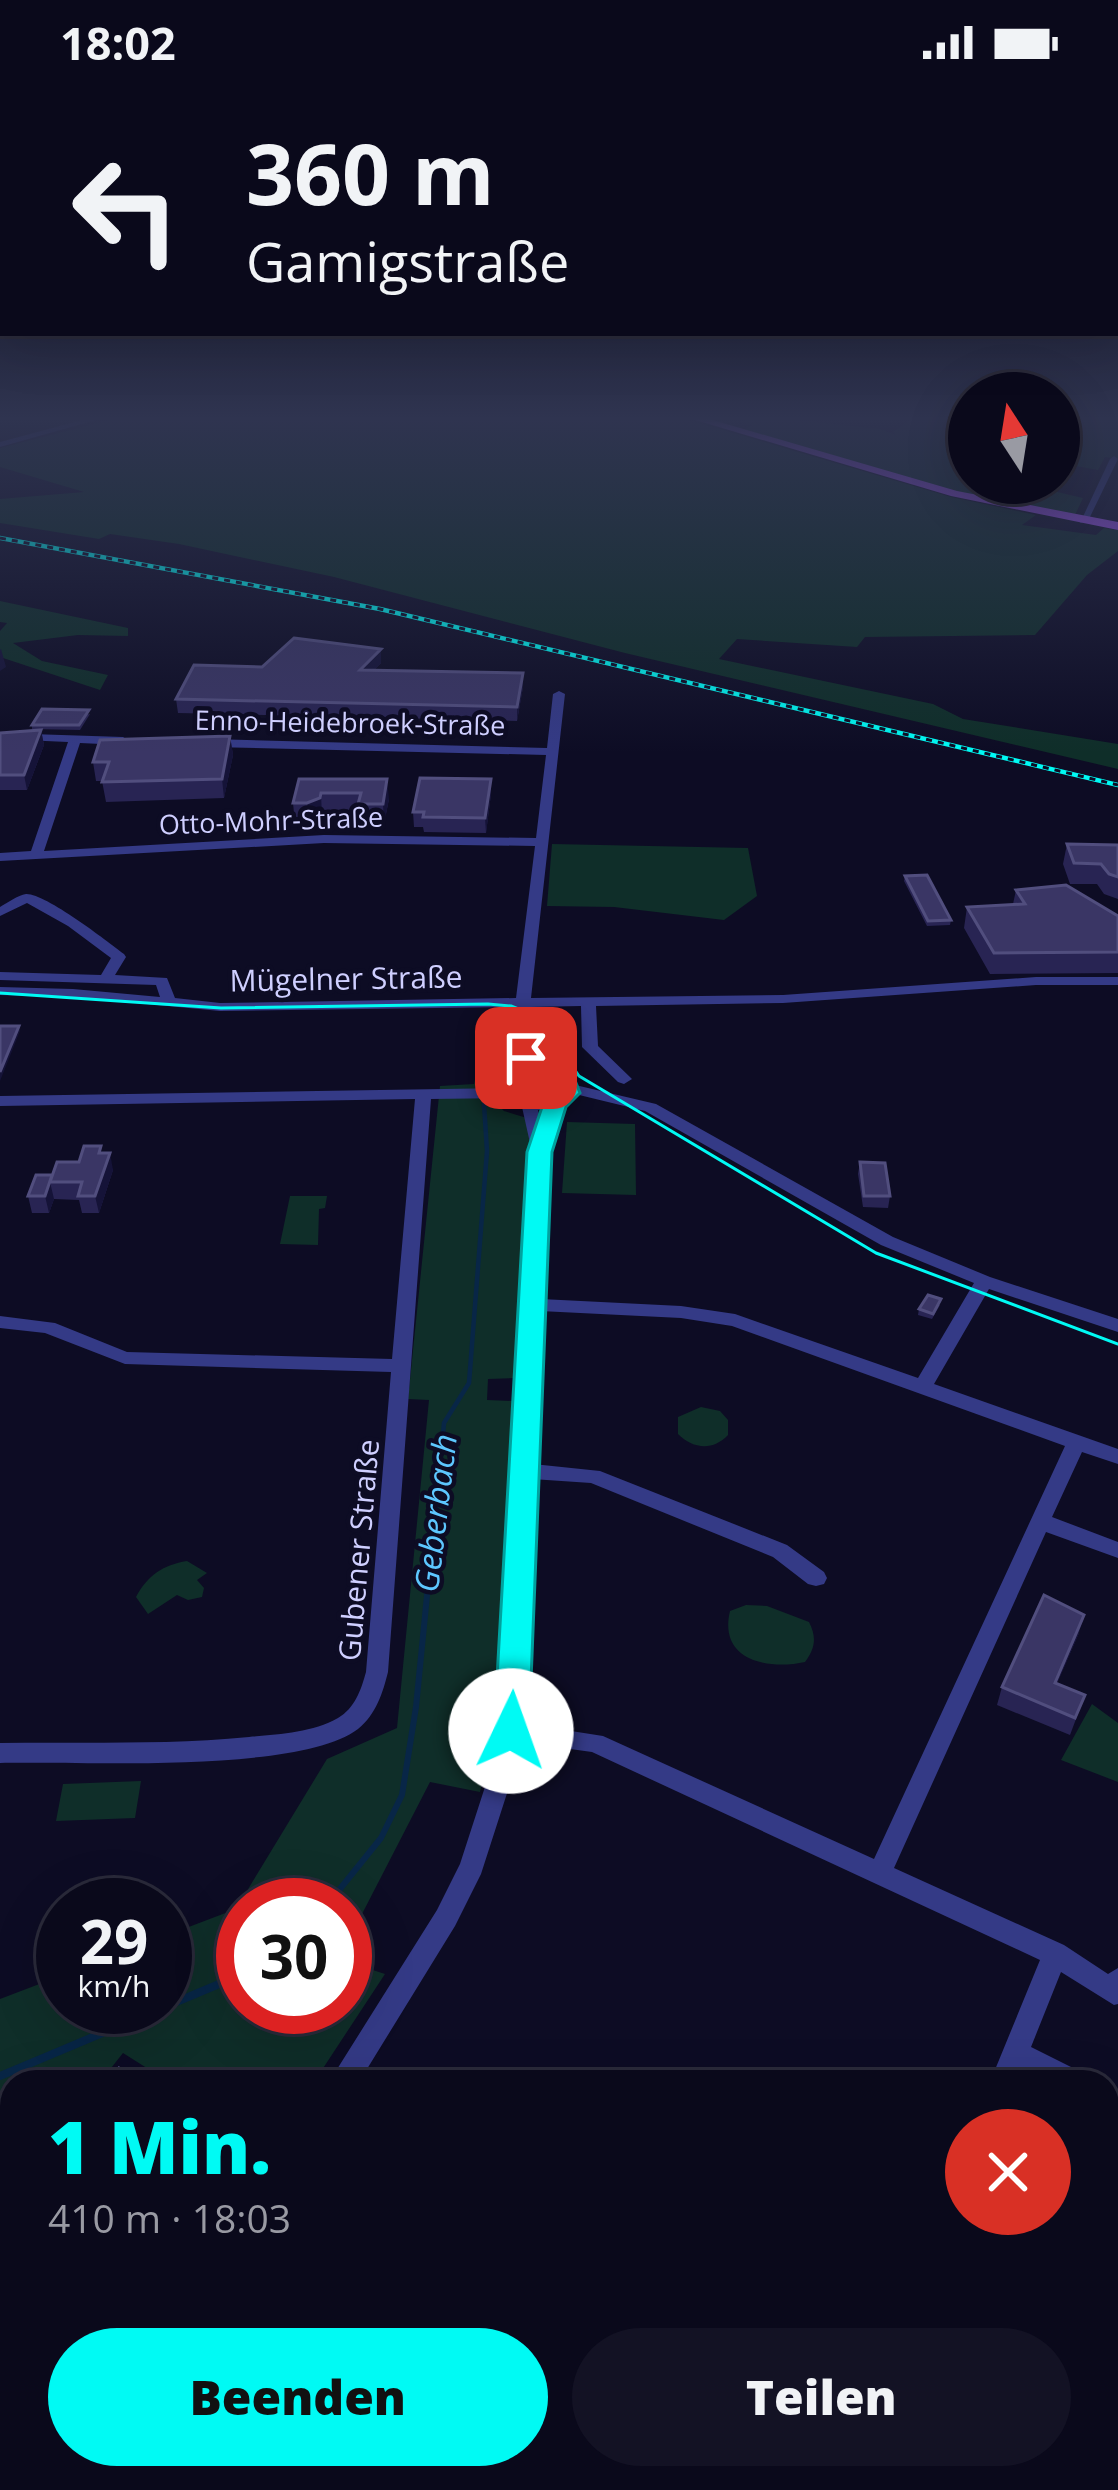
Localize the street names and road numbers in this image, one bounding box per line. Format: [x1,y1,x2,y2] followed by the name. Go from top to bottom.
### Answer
[194,701,506,743] street label: Enno-Heidebroek-Straße
[158,798,384,842] street label: Otto-Mohr-Straße
[229,955,463,1001] street label: Mügelner Straße
[328,1437,388,1663] street label: Gubener Straße

